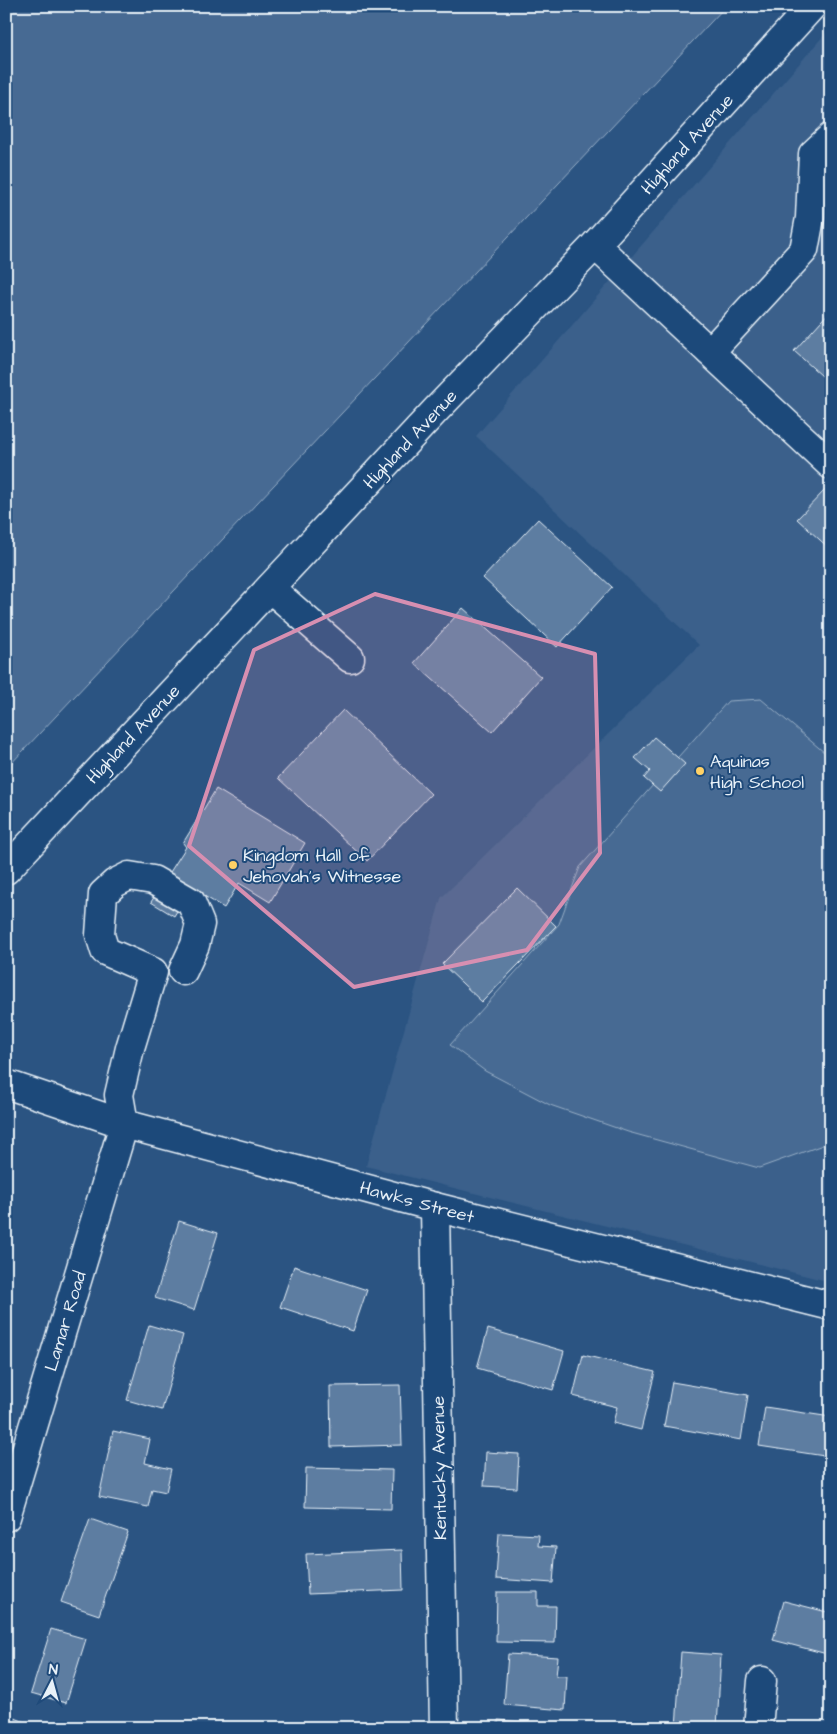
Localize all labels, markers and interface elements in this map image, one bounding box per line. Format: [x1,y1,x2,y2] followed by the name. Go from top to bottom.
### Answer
[635,88,740,201] street label: Highland Avenue
[358,384,464,495] street label: Highland Avenue
[81,679,187,790] street label: Highland Avenue
[710,749,804,796] place label: Aquinas High School
[694,765,706,777] marker: Aquinas High School
[243,843,402,889] place label: Kingdom Hall of Jehovah’s Witnesse
[227,859,239,871] marker: Kingdom Hall of Jehovah’s Witnesse
[357,1175,478,1230] street label: Hawks Street
[38,1268,93,1374] street label: Lamar Road
[426,1395,454,1540] street label: Kentucky Avenue
[28,1656,78,1706] north arrow
[48,1660,59,1680] text: N

